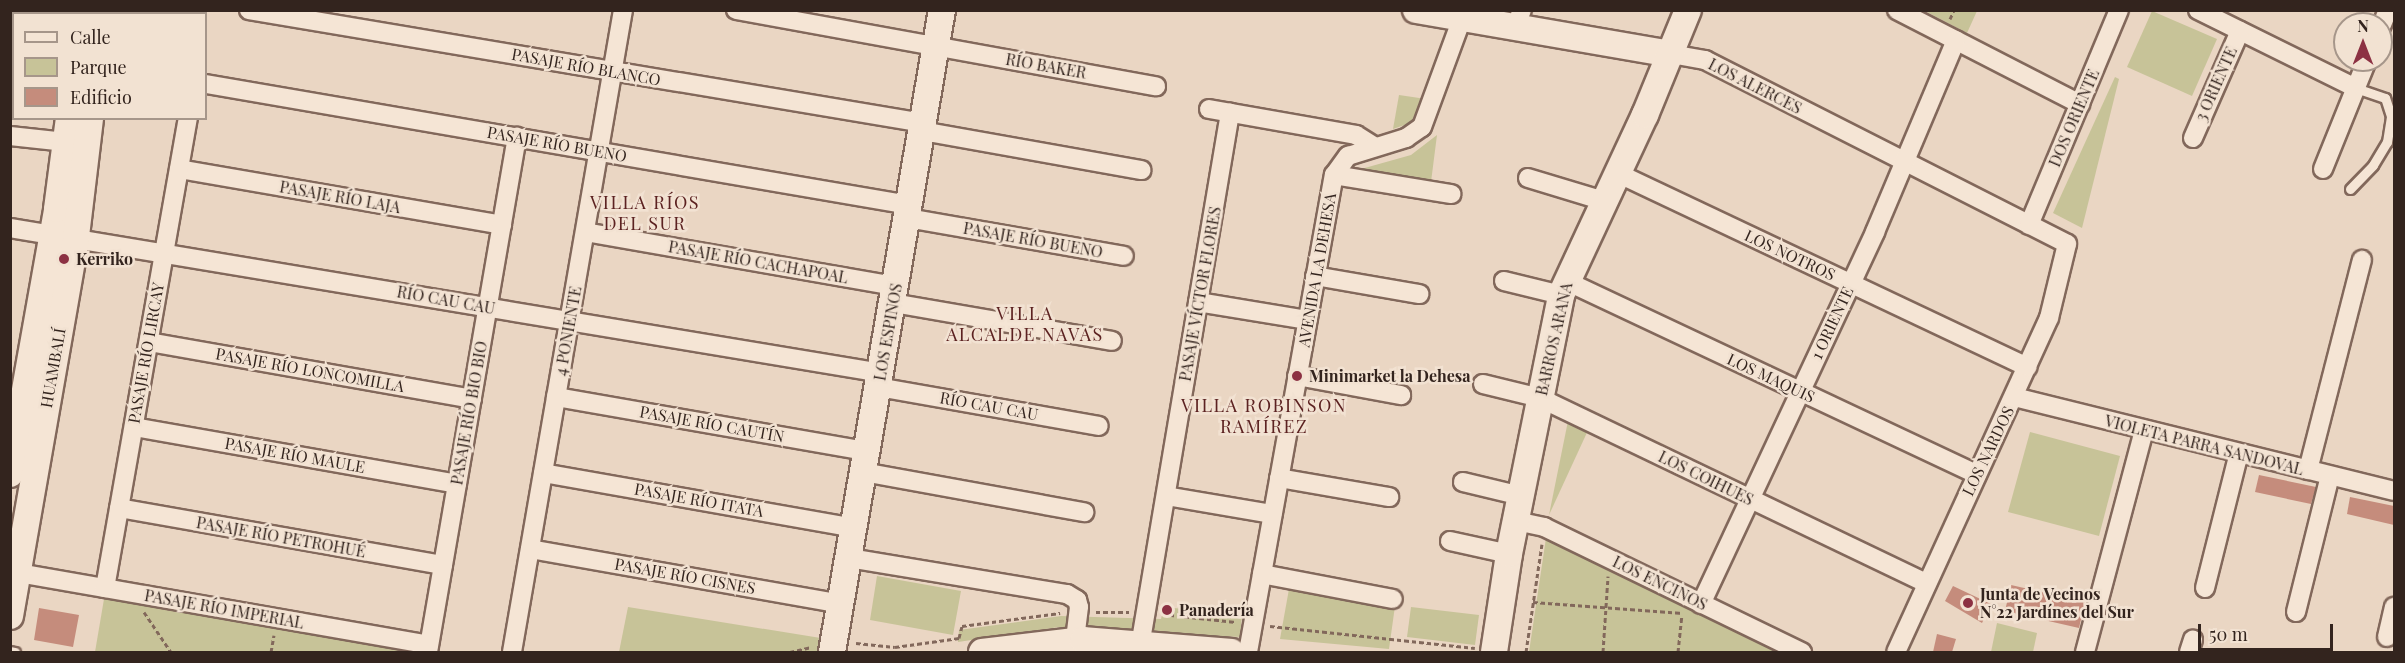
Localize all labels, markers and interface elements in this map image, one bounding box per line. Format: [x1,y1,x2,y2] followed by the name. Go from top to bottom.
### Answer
[12,12,207,120] legend
[2333,12,2393,72] north arrow
[2357,15,2369,36] text: N
[70,25,111,49] text: Calle
[510,44,662,90] street label: PASAJE RÍO BLANCO
[2191,44,2241,124] street label: 3 ORIENTE
[1004,49,1088,83] street label: RÍO BAKER
[1705,54,1805,118] street label: LOS ALERCES
[70,55,127,79] text: Parque
[2045,66,2103,170] street label: DOS ORIENTE
[70,85,132,109] text: Edificio
[486,122,628,166] street label: PASAJE RÍO BUENO
[278,177,402,217] street label: PASAJE RÍO LAJA
[1294,191,1340,349] street label: AVENIDA LA DEHESA
[590,192,700,234] district label: VILLA RÍOS DEL SUR
[1175,205,1225,383] street label: PASAJE VÍCTOR FLORES
[962,218,1104,262] street label: PASAJE RÍO BUENO
[1742,226,1838,284] street label: LOS NOTROS
[667,237,849,287] street label: PASAJE RÍO CACHAPOAL
[76,249,133,269] place label: Kerriko
[57,252,71,266] marker: Kerriko
[1532,280,1576,398] street label: BARROS ARANA
[124,281,168,425] street label: PASAJE RÍO LIRCAY
[395,282,497,318] street label: RÍO CAU CAU
[870,282,906,382] street label: LOS ESPINOS
[1807,284,1857,362] street label: 1 ORIENTE
[551,285,585,377] street label: 4 PONIENTE
[946,303,1104,346] district label: VILLA ALCALDE NAVAS
[37,327,69,409] street label: HUAMBALÍ
[447,340,491,486] street label: PASAJE RÍO BIO BIO
[214,344,406,396] street label: PASAJE RÍO LONCOMILLA
[1724,349,1818,407] street label: LOS MAQUIS
[1309,366,1471,386] place label: Minimarket la Dehesa
[1290,369,1304,383] marker: Minimarket la Dehesa
[938,388,1040,424] street label: RÍO CAU CAU
[1181,395,1347,438] district label: VILLA ROBINSON RAMÍREZ
[638,402,786,446] street label: PASAJE RÍO CAUTÍN
[1958,403,2018,499] street label: LOS NARDOS
[2103,411,2305,479] street label: VIOLETA PARRA SANDOVAL
[223,433,367,477] street label: PASAJE RÍO MAULE
[1655,447,1757,509] street label: LOS COIHUES
[633,479,765,521] street label: PASAJE RÍO ITATA
[195,513,367,561] street label: PASAJE RÍO PETROHUÉ
[1610,552,1710,614] street label: LOS ENCINOS
[613,554,757,598] street label: PASAJE RÍO CISNES
[1980,584,2134,622] place label: Junta de Vecinos N°22 Jardínes del Sur
[143,586,305,632] street label: PASAJE RÍO IMPERIAL
[1961,596,1975,610] marker: Junta de Vecinos N°22 Jardínes del Sur
[1179,600,1254,620] place label: Panadería
[1160,603,1174,617] marker: Panadería
[2201,612,2336,650] scale bar
[2209,622,2248,646] text: 50 m

